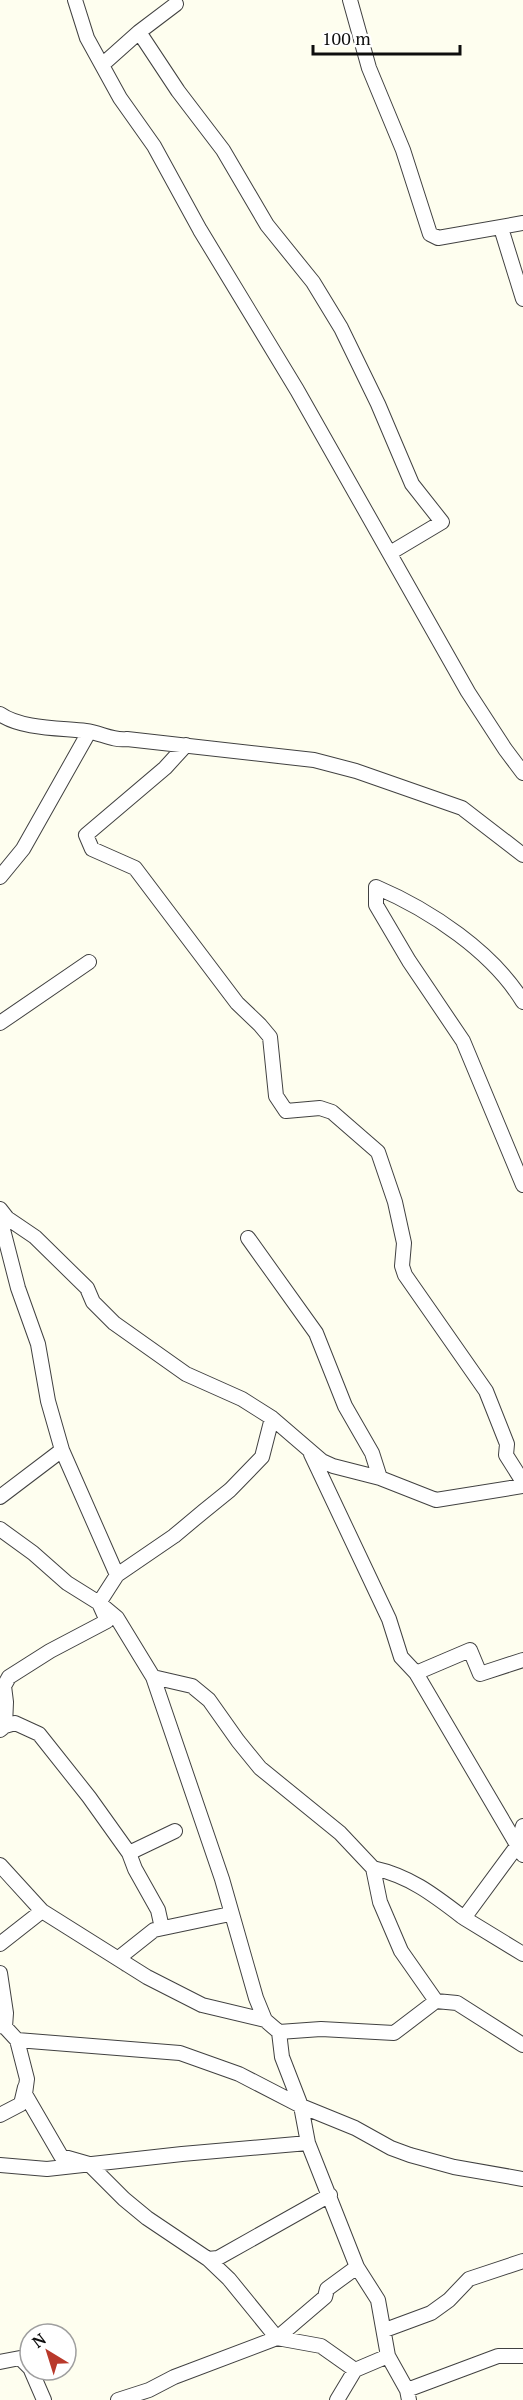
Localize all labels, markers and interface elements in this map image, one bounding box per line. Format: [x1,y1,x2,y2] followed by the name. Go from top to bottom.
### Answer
[313,18,460,56] scale bar
[322,26,371,50] text: 100 m
[18,2322,78,2382] north arrow
[27,2328,50,2353] text: N

